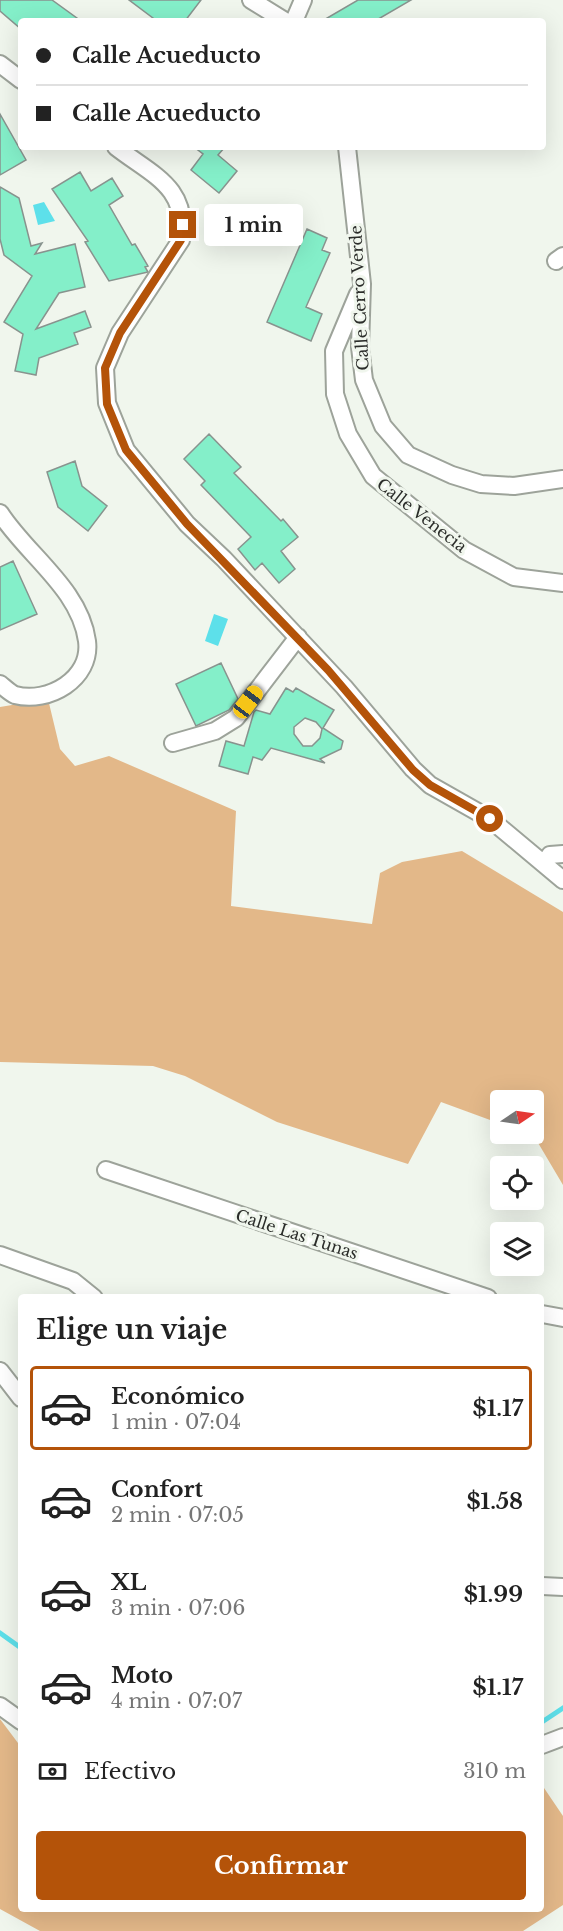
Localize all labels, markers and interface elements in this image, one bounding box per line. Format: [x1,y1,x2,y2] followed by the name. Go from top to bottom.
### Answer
[72,42,261,69] text: Calle Acueducto
[72,100,261,127] text: Calle Acueducto
[204,204,303,246] callout: 1 min
[169,211,196,238] route end
[225,213,282,237] text: 1 min
[345,225,373,371] street label: Calle Cerro Verde
[373,474,471,556] street label: Calle Venecia
[230,682,266,722] car
[476,805,503,832] route start
[490,1090,544,1144] north arrow
[490,1090,544,1276] map controls
[490,1156,544,1210] button: locate
[233,1205,361,1263] street label: Calle Las Tunas
[490,1222,544,1276] button: layers
[36,1313,227,1346] text: Elige un viaje
[39,1381,93,1435] icon: car
[111,1383,244,1410] text: Económico
[473,1395,523,1422] text: $1.17
[111,1410,241,1434] text: 1 min · 07:04
[39,1474,93,1528] icon: car
[111,1476,203,1503] text: Confort
[466,1488,523,1515] text: $1.58
[111,1503,244,1527] text: 2 min · 07:05
[39,1567,93,1621] icon: car
[111,1569,146,1596] text: XL
[464,1581,523,1608] text: $1.99
[111,1596,245,1620] text: 3 min · 07:06
[39,1660,93,1714] icon: car
[111,1662,173,1689] text: Moto
[473,1674,523,1701] text: $1.17
[111,1689,242,1713] text: 4 min · 07:07
[36,1755,69,1788] icon: cash
[84,1758,176,1785] text: Efectivo
[463,1759,526,1783] text: 310 m
[36,1831,526,1900] button: Confirmar

